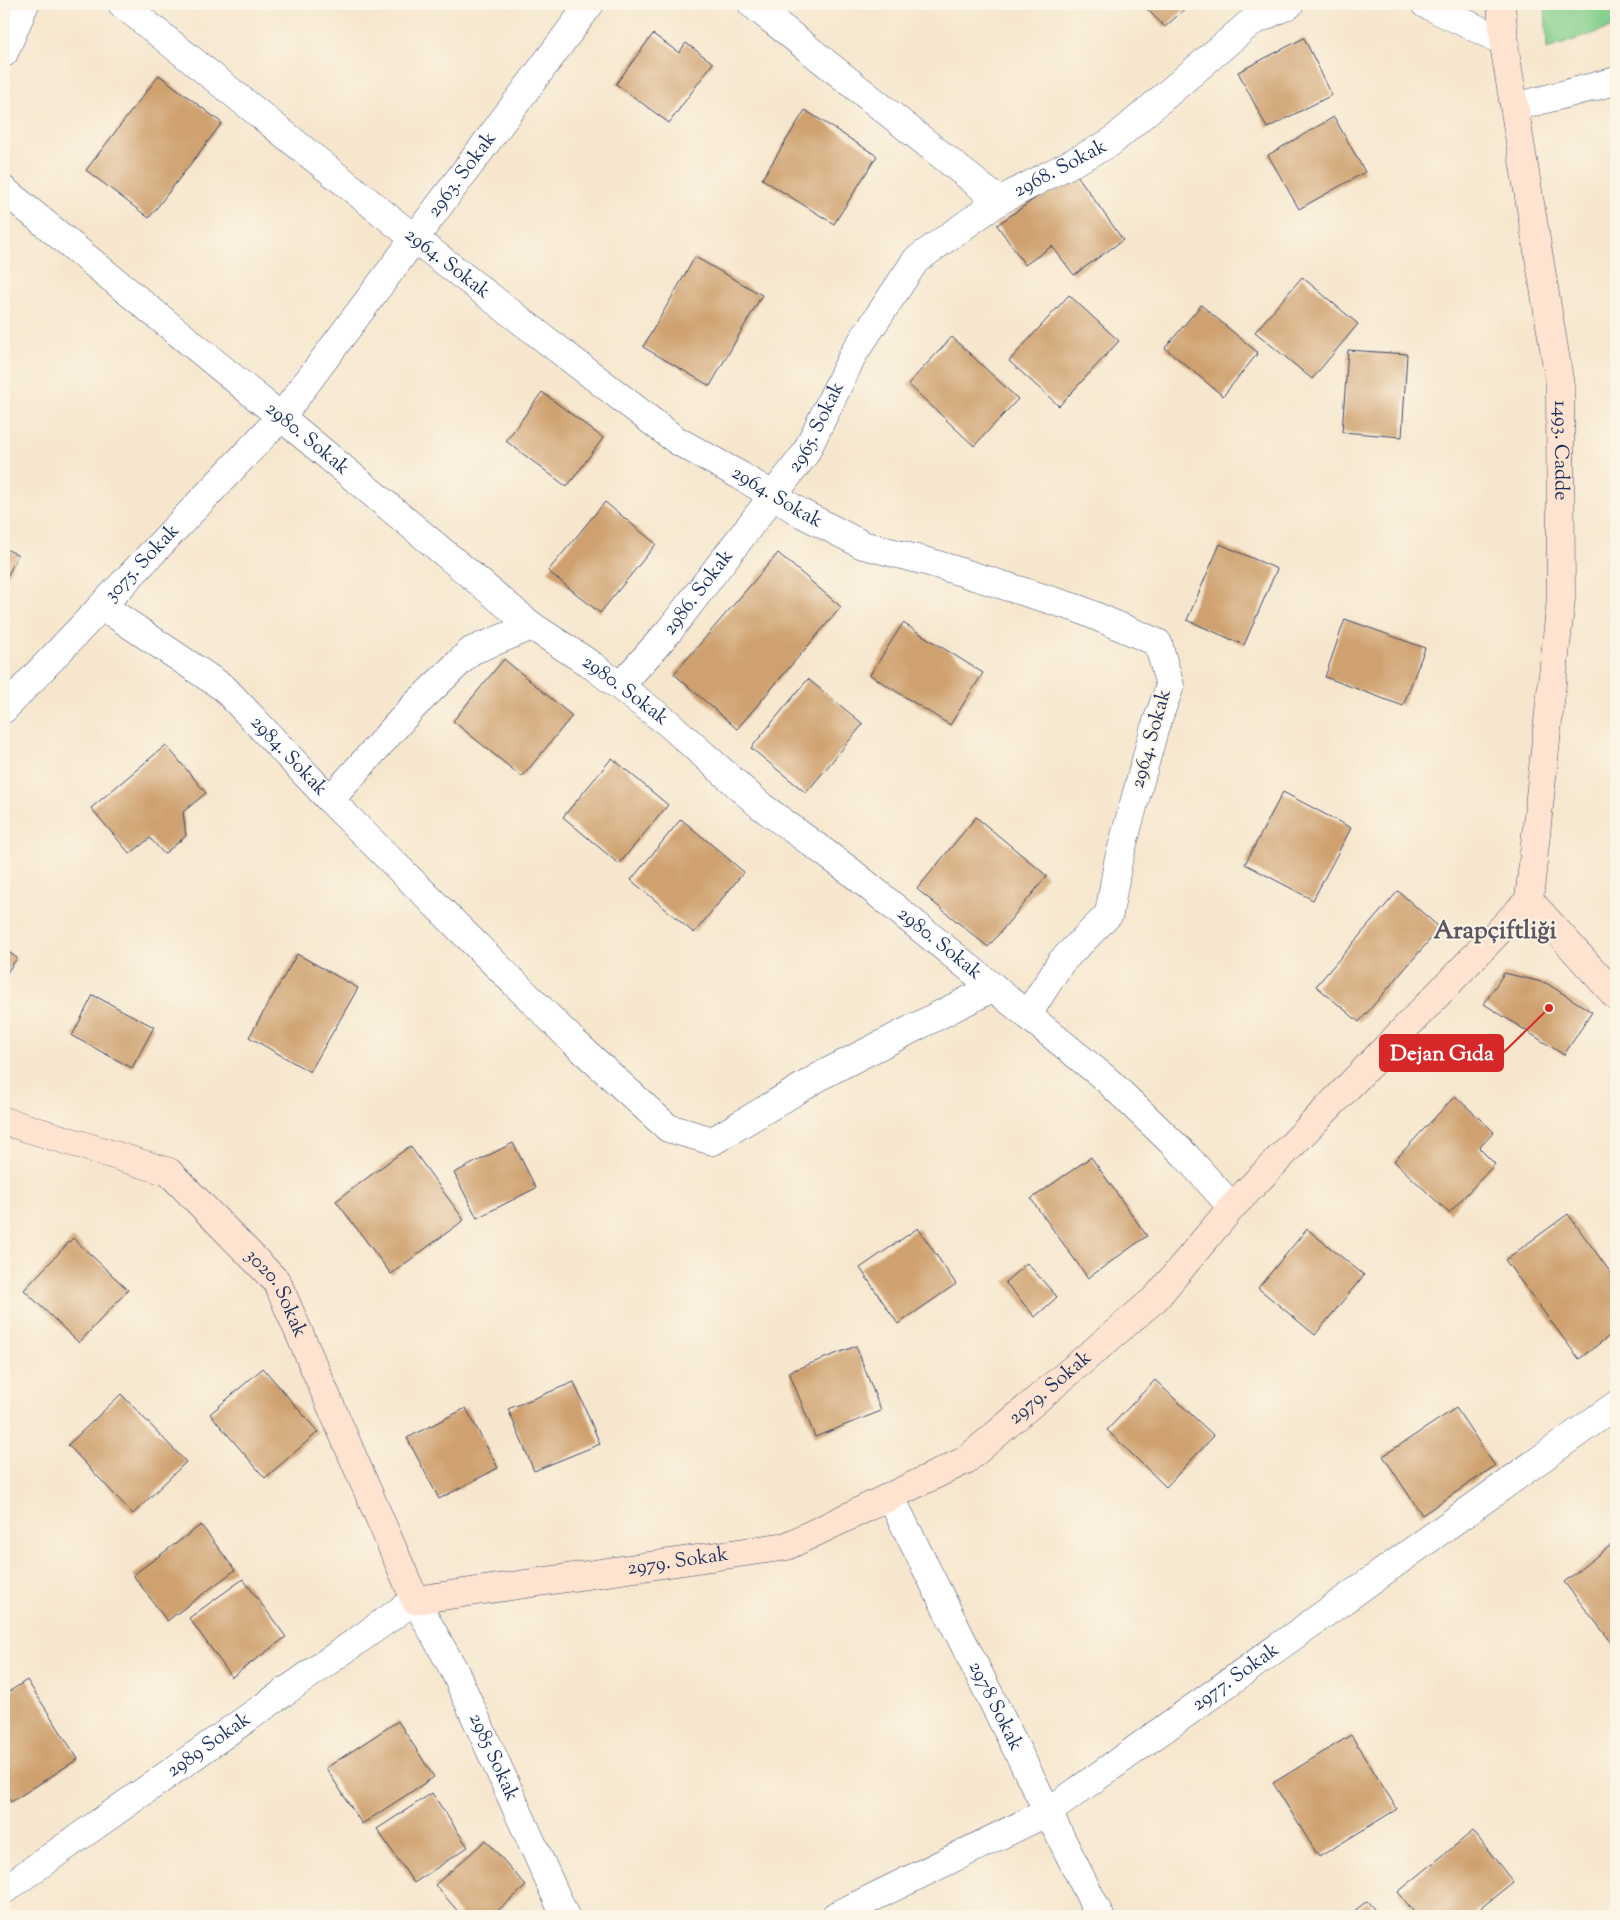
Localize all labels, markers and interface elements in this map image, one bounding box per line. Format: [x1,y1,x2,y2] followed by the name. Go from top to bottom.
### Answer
[421,126,504,224] street label: 2963. Sokak
[1008,132,1112,205] street label: 2968. Sokak
[398,221,496,306] street label: 2964. Sokak
[781,377,852,479] street label: 2965. Sokak
[258,395,356,483] street label: 2980. Sokak
[1546,400,1575,501] street label: 1493. Cadde
[726,459,827,536] street label: 2964. Sokak
[98,517,187,609] street label: 3075. Sokak
[656,543,741,642] street label: 2986. Sokak
[576,648,675,733] street label: 2980. Sokak
[1124,686,1180,792] street label: 2964. Sokak
[243,709,334,803] street label: 2984. Sokak
[891,900,988,987] street label: 2980. Sokak
[1433,914,1557,950] district label: Arapçiftliği
[1380,1035,1503,1071] callout: Dejan Gıda
[1390,1040,1494,1070] text: Dejan Gıda
[238,1242,314,1342] street label: 3020. Sokak
[1002,1344,1099,1432] street label: 2979. Sokak
[625,1540,730,1584] street label: 2979. Sokak
[1186,1636,1285,1719] street label: 2977. Sokak
[960,1656,1030,1756] street label: 2978 Sokak
[161,1705,257,1785] street label: 2989 Sokak
[461,1709,526,1806] street label: 2985 Sokak

